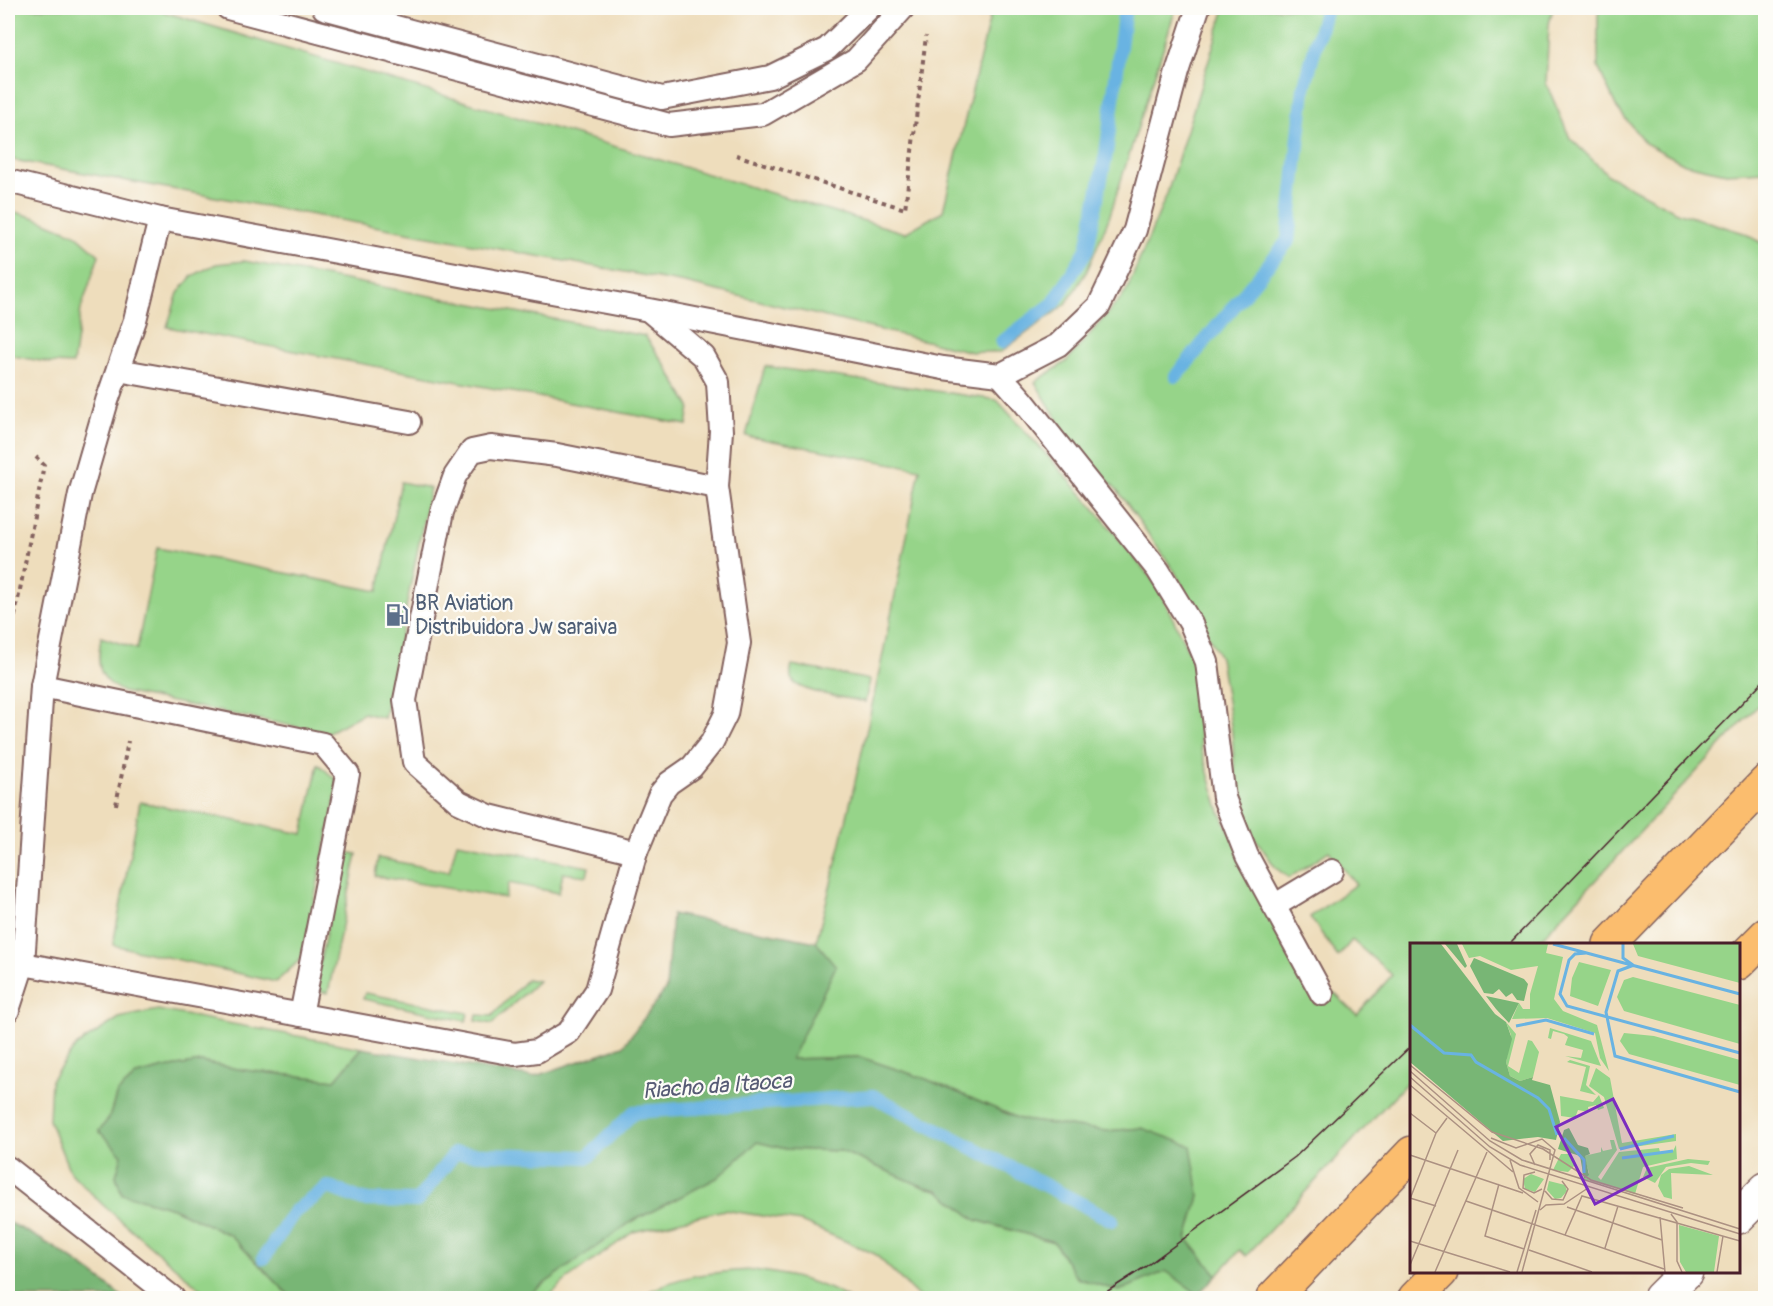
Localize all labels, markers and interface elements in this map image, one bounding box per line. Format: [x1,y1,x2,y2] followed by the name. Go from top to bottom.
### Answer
[415,590,617,641] place label: BR Aviation Distribuidora Jw saraiva
[384,602,410,628] fuel station icon: BR Aviation Distribuidora Jw saraiva
[1410,943,1740,1273] inset map
[642,1067,794,1105] water label: Riacho da Itaoca

